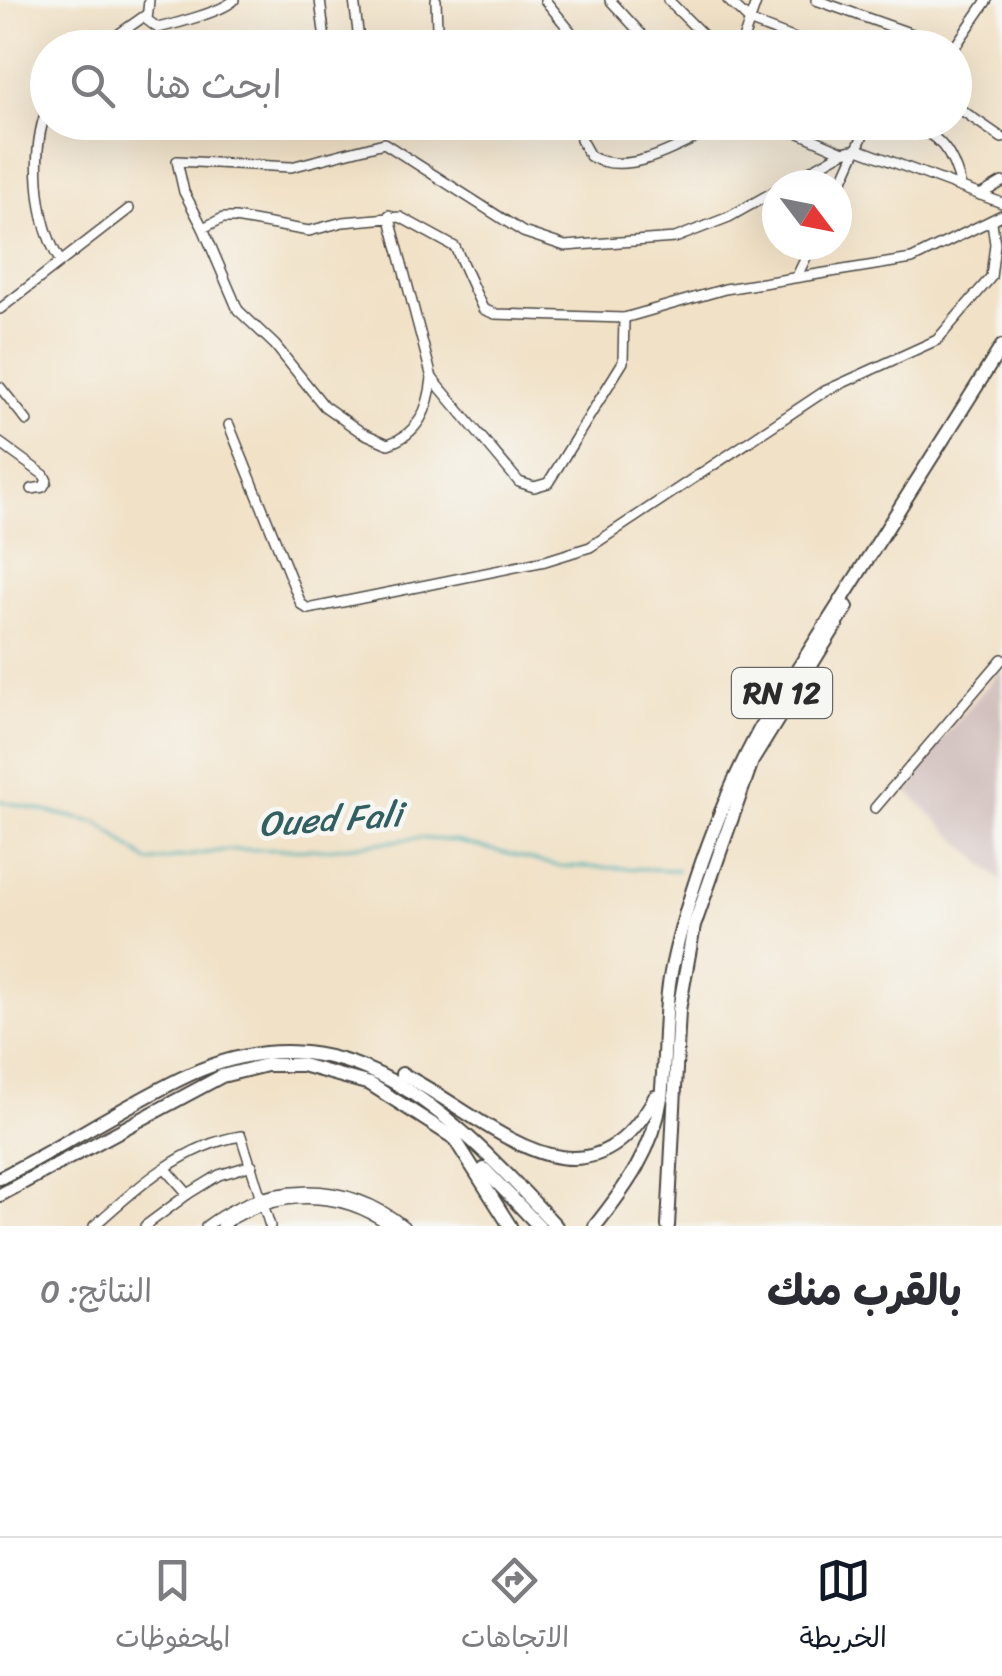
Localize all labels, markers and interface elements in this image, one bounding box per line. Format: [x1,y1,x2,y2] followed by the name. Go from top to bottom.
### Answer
[30,30,972,140] search box
[145,52,282,119] text: ابحث هنا
[65,58,120,113] icon: search
[762,170,852,260] north arrow
[732,668,832,718] road number: RN 12
[256,783,411,855] water label: Oued Fali
[767,1254,962,1328] text: بالقرب منك
[40,1263,152,1320] text: النتائج: 0
[115,1553,231,1662] tab: المحفوظات
[461,1553,569,1662] tab: الاتجاهات
[799,1553,887,1662] tab: الخريطة

